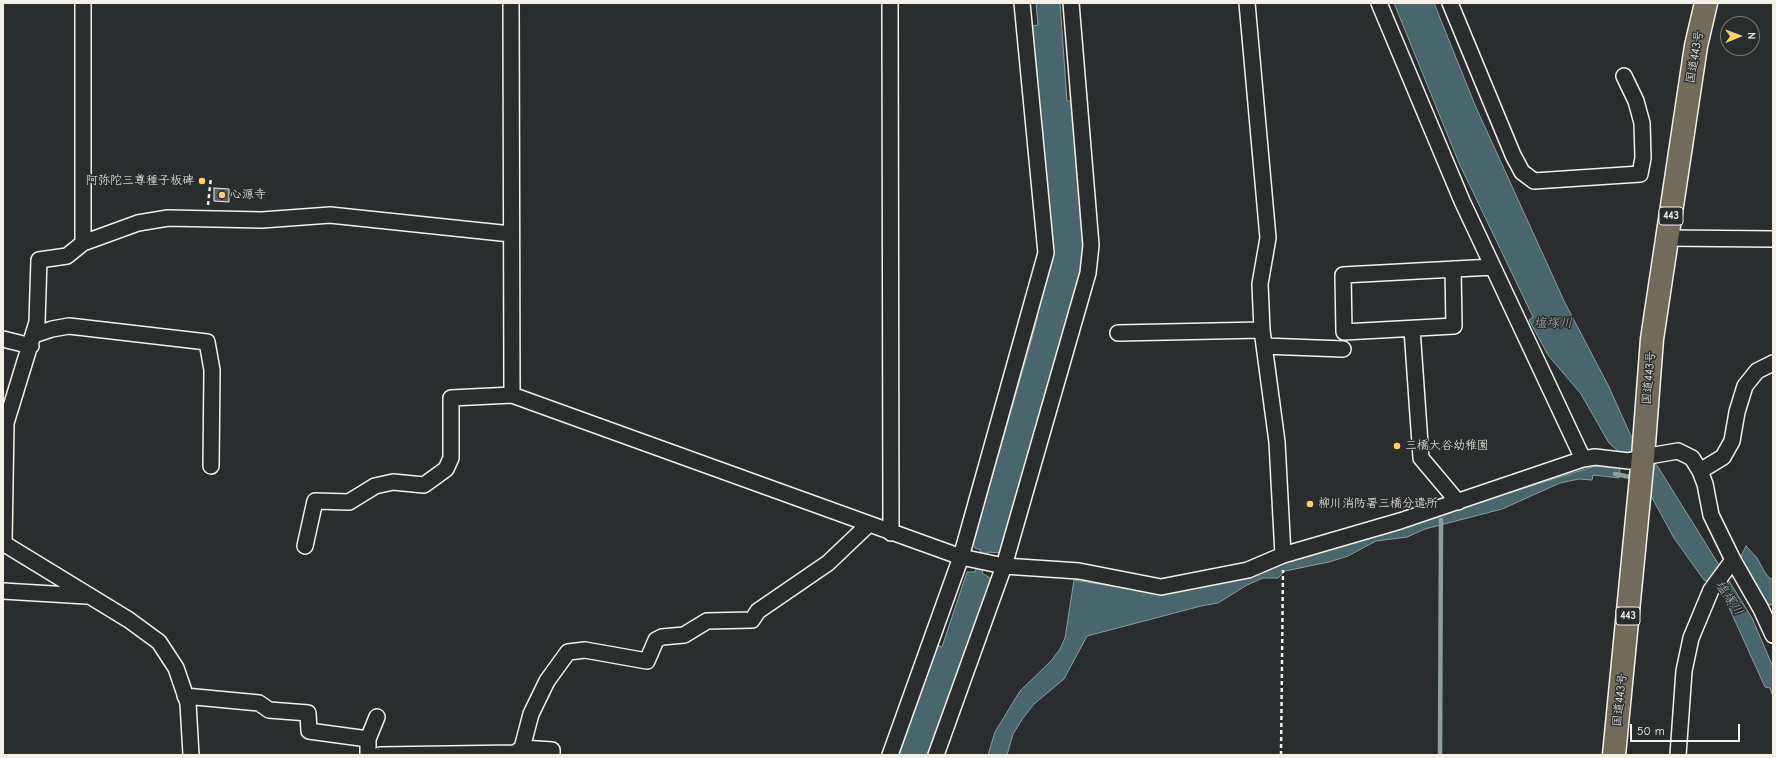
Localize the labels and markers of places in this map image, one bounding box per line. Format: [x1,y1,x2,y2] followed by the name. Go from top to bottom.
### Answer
[86,174,194,188] place label: 阿弥陀三尊種子板碑
[197,176,207,186] marker: 阿弥陀三尊種子板碑
[230,188,266,202] place label: 心源寺
[217,190,227,200] marker: 心源寺
[1405,439,1489,453] place label: 三橋大谷幼稚園
[1392,441,1402,451] marker: 三橋大谷幼稚園
[1318,497,1438,511] place label: 柳川消防署三橋分遣所
[1305,499,1315,509] marker: 柳川消防署三橋分遣所

